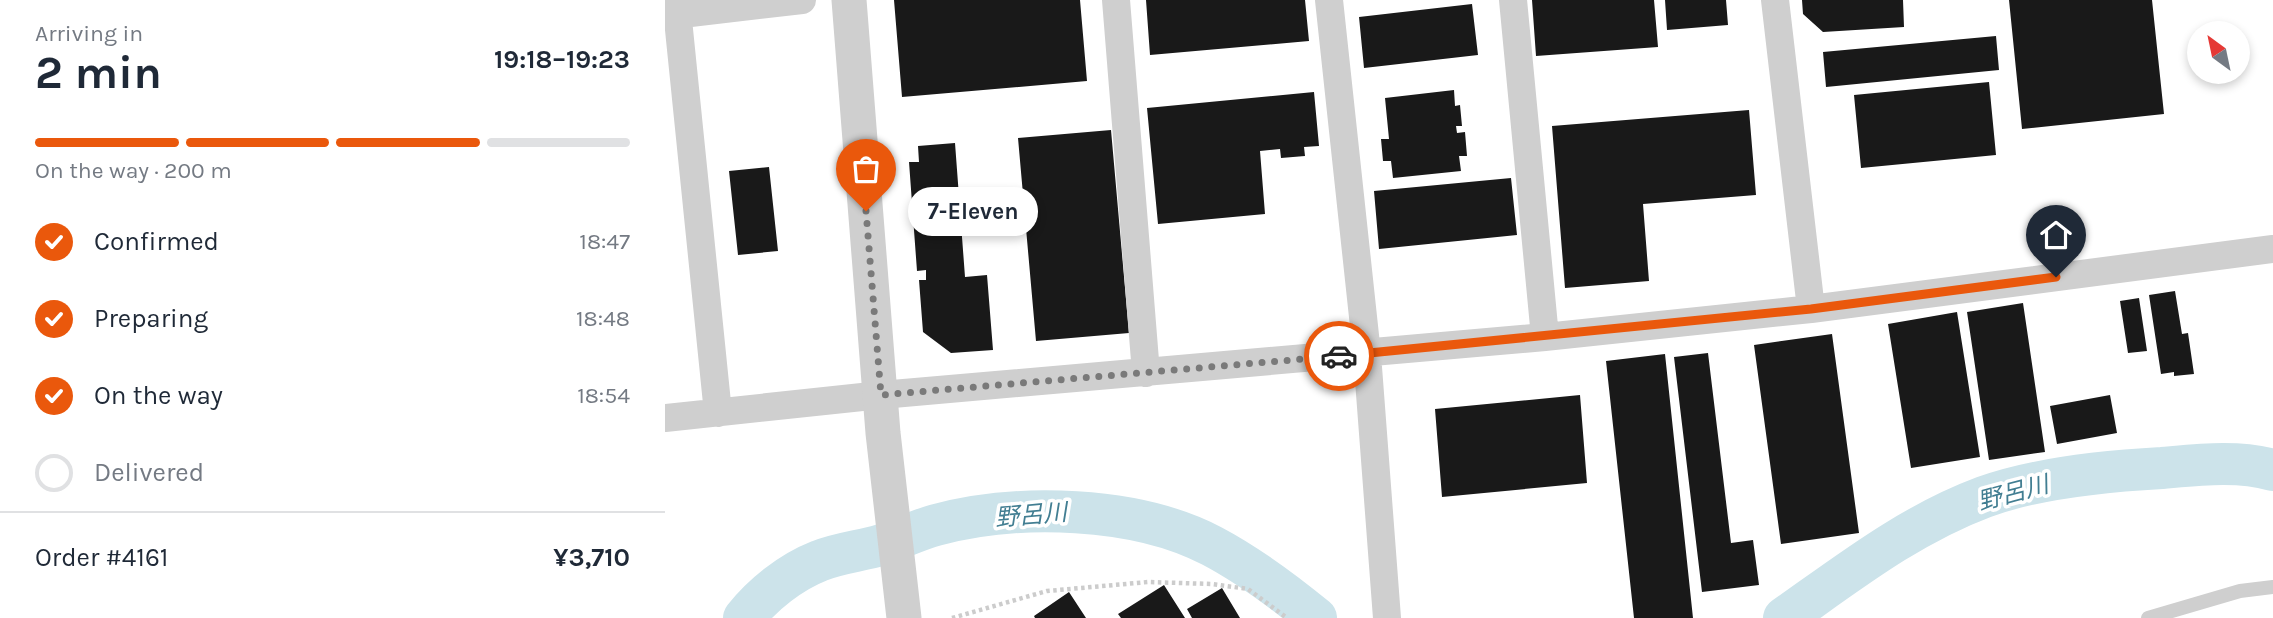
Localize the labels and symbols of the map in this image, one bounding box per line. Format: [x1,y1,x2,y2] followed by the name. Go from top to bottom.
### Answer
[2187,21,2251,84] north arrow
[836,139,896,211] pin
[908,186,1037,235] callout: 7-Eleven
[2026,205,2086,277] pin
[1304,321,1374,391] courier
[1975,469,2054,516] water label: 野呂川
[994,498,1071,532] water label: 野呂川

